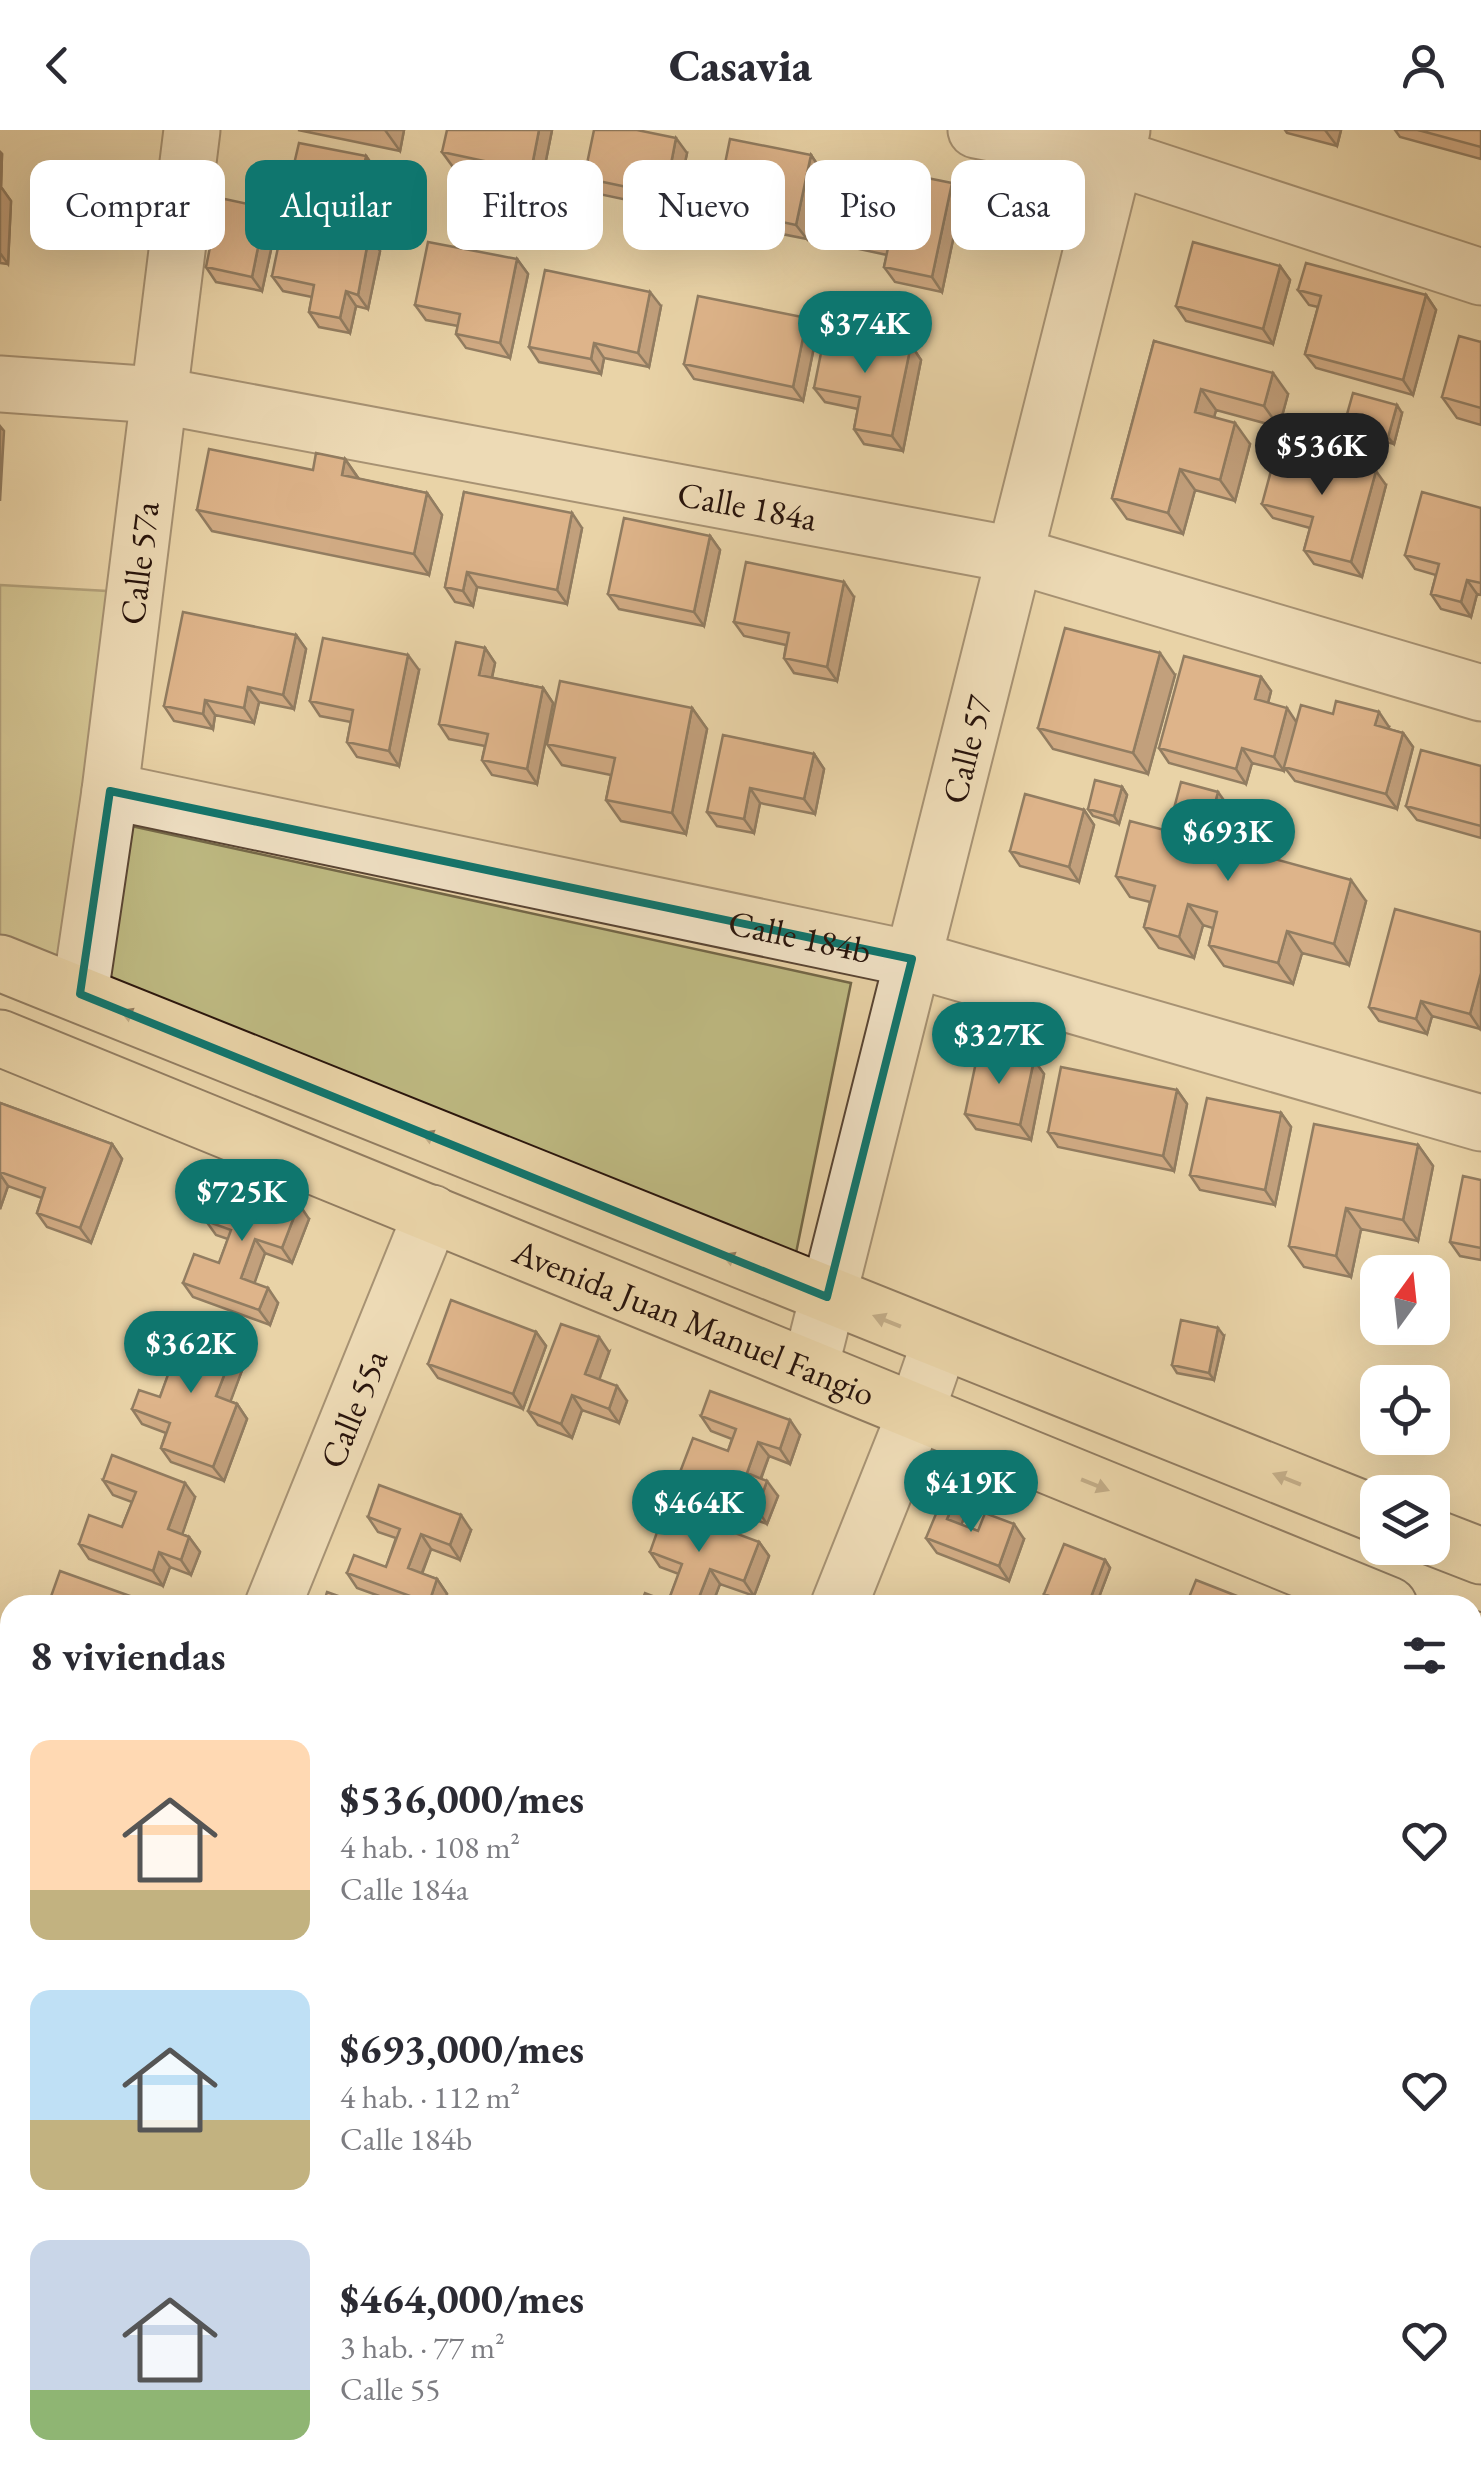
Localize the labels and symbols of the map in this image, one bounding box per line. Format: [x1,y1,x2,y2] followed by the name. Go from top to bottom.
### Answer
[795,291,935,376] pin: $374K
[1252,413,1392,498] pin: $536K
[674,470,821,540] street label: Calle 184a
[108,499,168,627] street label: Calle 57a
[931,690,1001,808] street label: Calle 57
[1158,799,1298,884] pin: $693K
[725,899,875,972] street label: Calle 184b
[929,1002,1069,1087] pin: $327K
[118,1008,148,1024] one-way arrow
[420,1130,450,1146] one-way arrow
[172,1159,312,1244] pin: $725K
[506,1227,882,1415] street label: Avenida Juan Manuel Fangio
[721,1252,751,1268] one-way arrow
[1360,1255,1450,1345] north arrow
[121,1311,261,1396] pin: $362K
[872,1312,902,1328] one-way arrow
[309,1343,397,1474] street label: Calle 55a
[901,1450,1041,1535] pin: $419K
[629,1470,769,1555] pin: $464K
[1272,1471,1302,1487] one-way arrow
[1080,1477,1110,1493] one-way arrow

